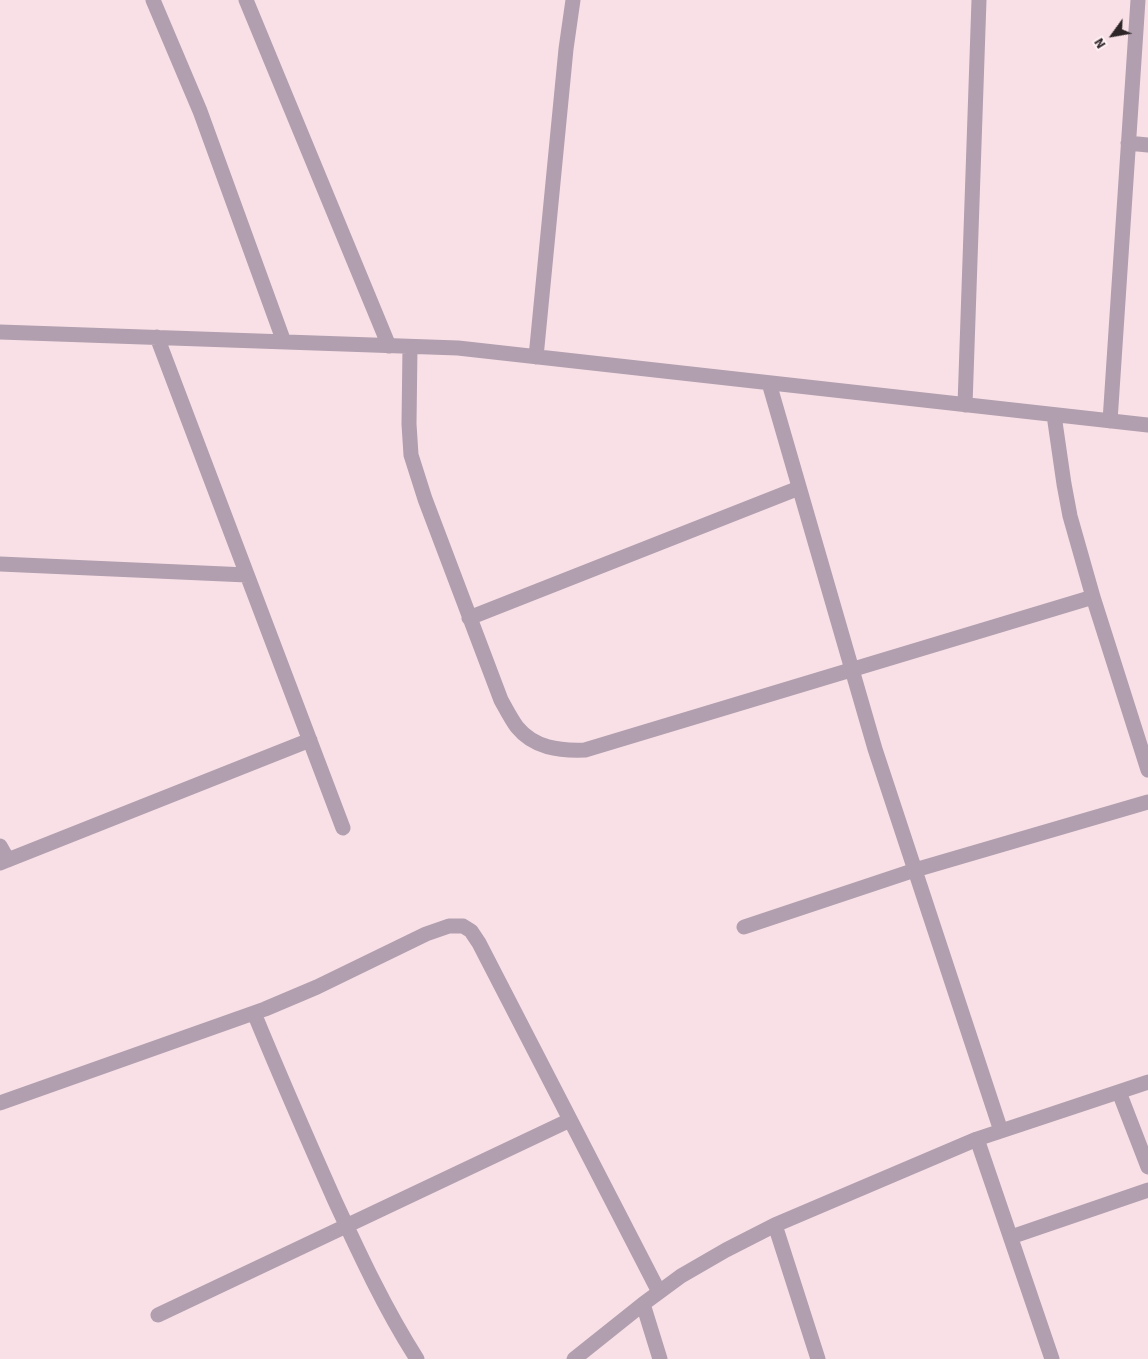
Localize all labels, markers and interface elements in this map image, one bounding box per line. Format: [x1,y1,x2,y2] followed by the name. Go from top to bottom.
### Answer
[1088,10,1138,60] north arrow
[1089,34,1111,52] text: N

